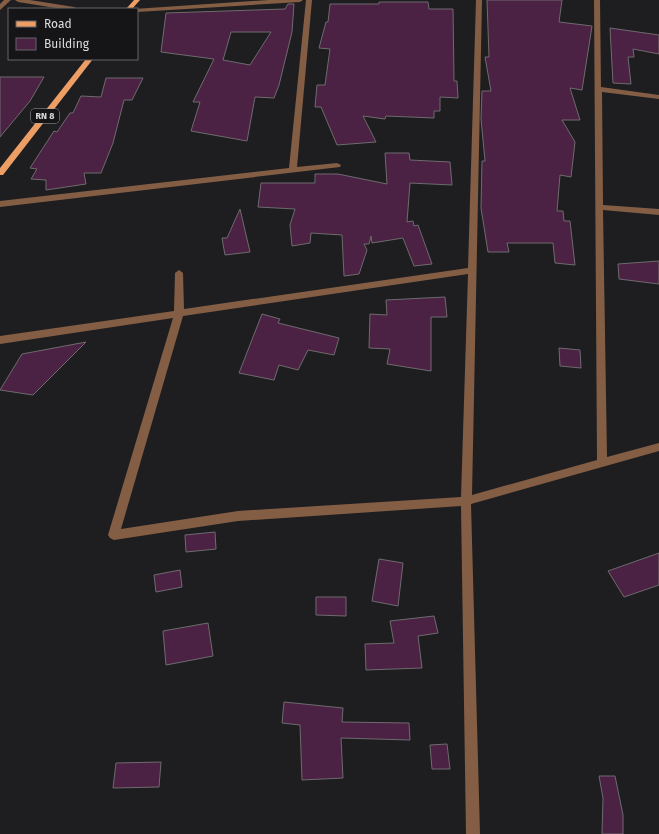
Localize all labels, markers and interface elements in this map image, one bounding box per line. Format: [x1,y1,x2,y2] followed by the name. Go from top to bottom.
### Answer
[8,8,138,60] legend
[44,17,72,31] text: Road
[44,37,90,51] text: Building
[31,109,59,123] road number: RN 8

